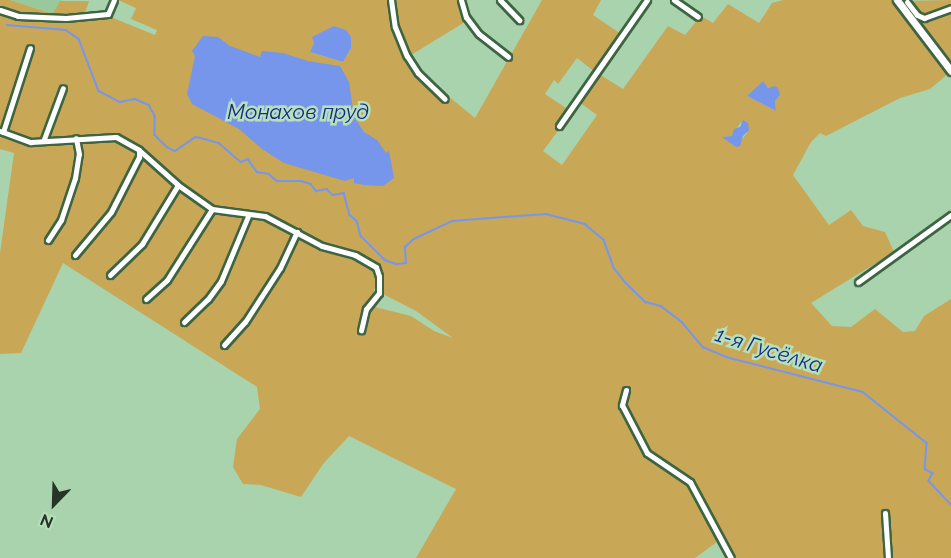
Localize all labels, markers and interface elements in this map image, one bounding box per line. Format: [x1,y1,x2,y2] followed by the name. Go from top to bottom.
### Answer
[227,99,369,125] water label: Монахов пруд
[712,322,826,378] water label: 1-я Гусёлка
[24,474,84,534] north arrow
[37,510,56,532] text: N

